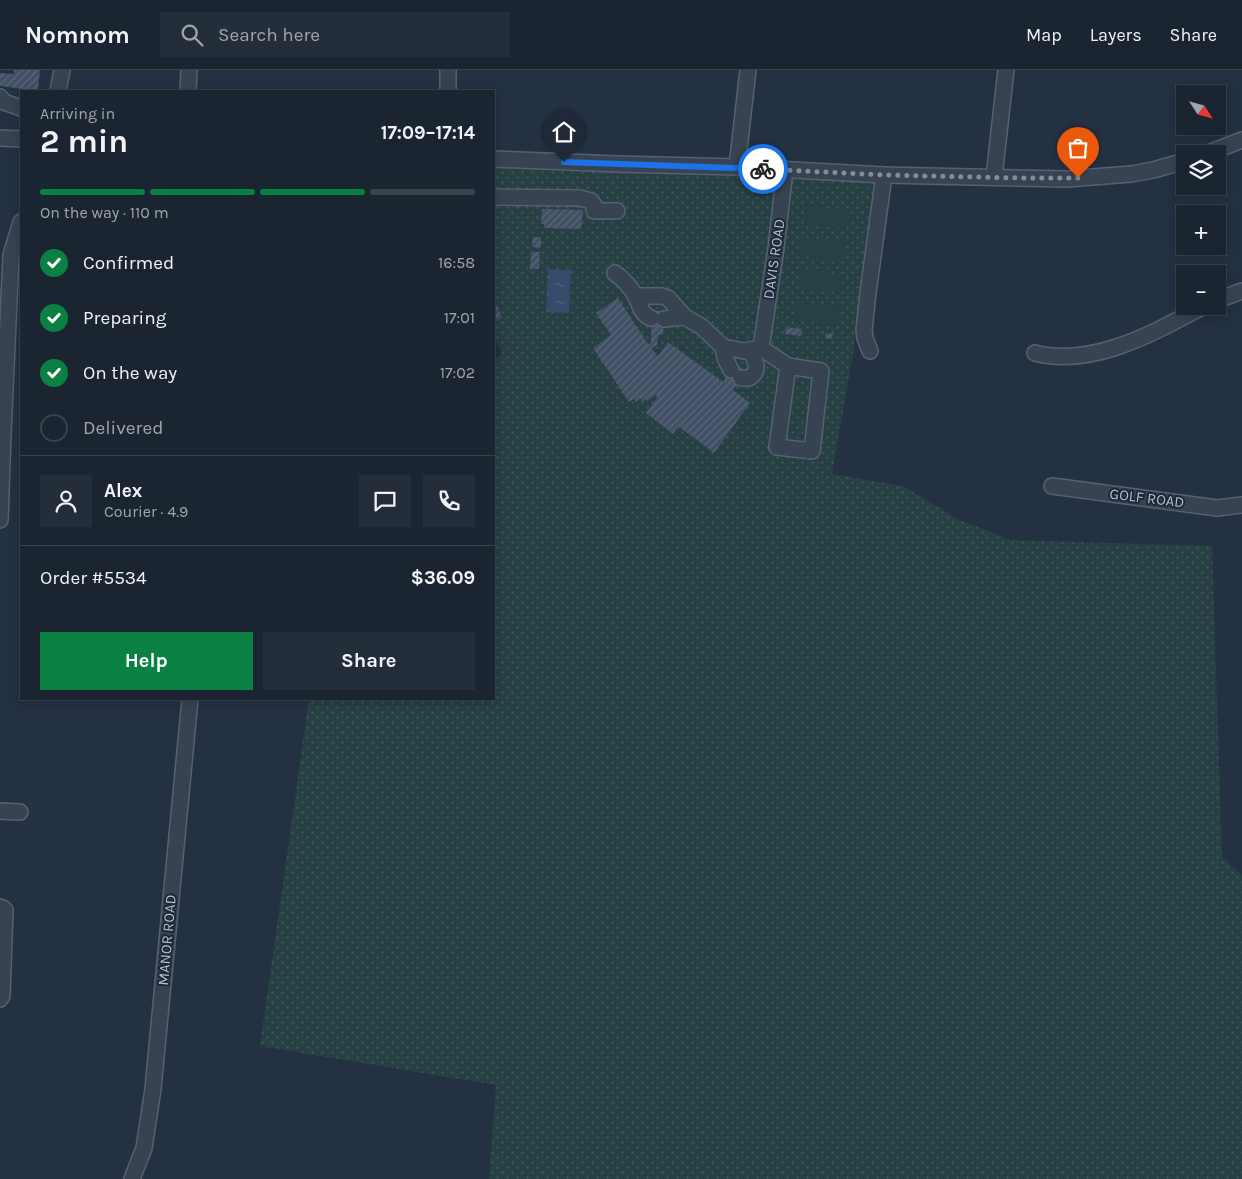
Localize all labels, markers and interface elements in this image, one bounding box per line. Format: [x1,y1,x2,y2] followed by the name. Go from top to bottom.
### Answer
[160,12,510,57] search box
[25,21,130,49] text: Nomnom
[178,21,206,49] icon: search
[218,24,320,46] text: Search here
[1026,24,1062,46] text: Map
[1090,24,1142,46] text: Layers
[1170,24,1217,46] text: Share
[1176,85,1226,135] north arrow
[1176,85,1226,315] map controls
[40,104,115,123] text: Arriving in
[543,111,585,162] pin
[550,118,578,146] icon: home
[381,122,475,144] text: 17:09–17:14
[40,123,128,160] text: 2 min
[1057,127,1099,178] pin
[1064,134,1092,162] icon: bag
[738,144,788,194] courier
[1176,145,1226,195] button: layers
[749,155,777,183] icon: bike
[40,203,169,222] text: On the way · 110 m
[1176,205,1226,255] button: +
[759,218,789,300] street label: DAVIS ROAD
[40,249,68,277] icon: check
[83,252,174,274] text: Confirmed
[438,253,475,272] text: 16:58
[1176,265,1226,315] button: −
[40,304,68,332] icon: check
[83,307,166,329] text: Preparing
[444,308,475,327] text: 17:01
[40,359,68,387] icon: check
[83,362,177,384] text: On the way
[440,363,475,382] text: 17:02
[83,417,163,439] text: Delivered
[40,475,92,527] button: person
[359,475,411,527] button: chat
[423,475,475,527] button: phone
[104,480,142,502] text: Alex
[1109,484,1185,512] street label: GOLF ROAD
[104,502,188,521] text: Courier · 4.9
[40,567,147,589] text: Order #5534
[411,567,475,589] text: $36.09
[40,632,253,690] button: Help
[263,632,475,690] button: Share
[154,894,180,986] street label: MANOR ROAD

